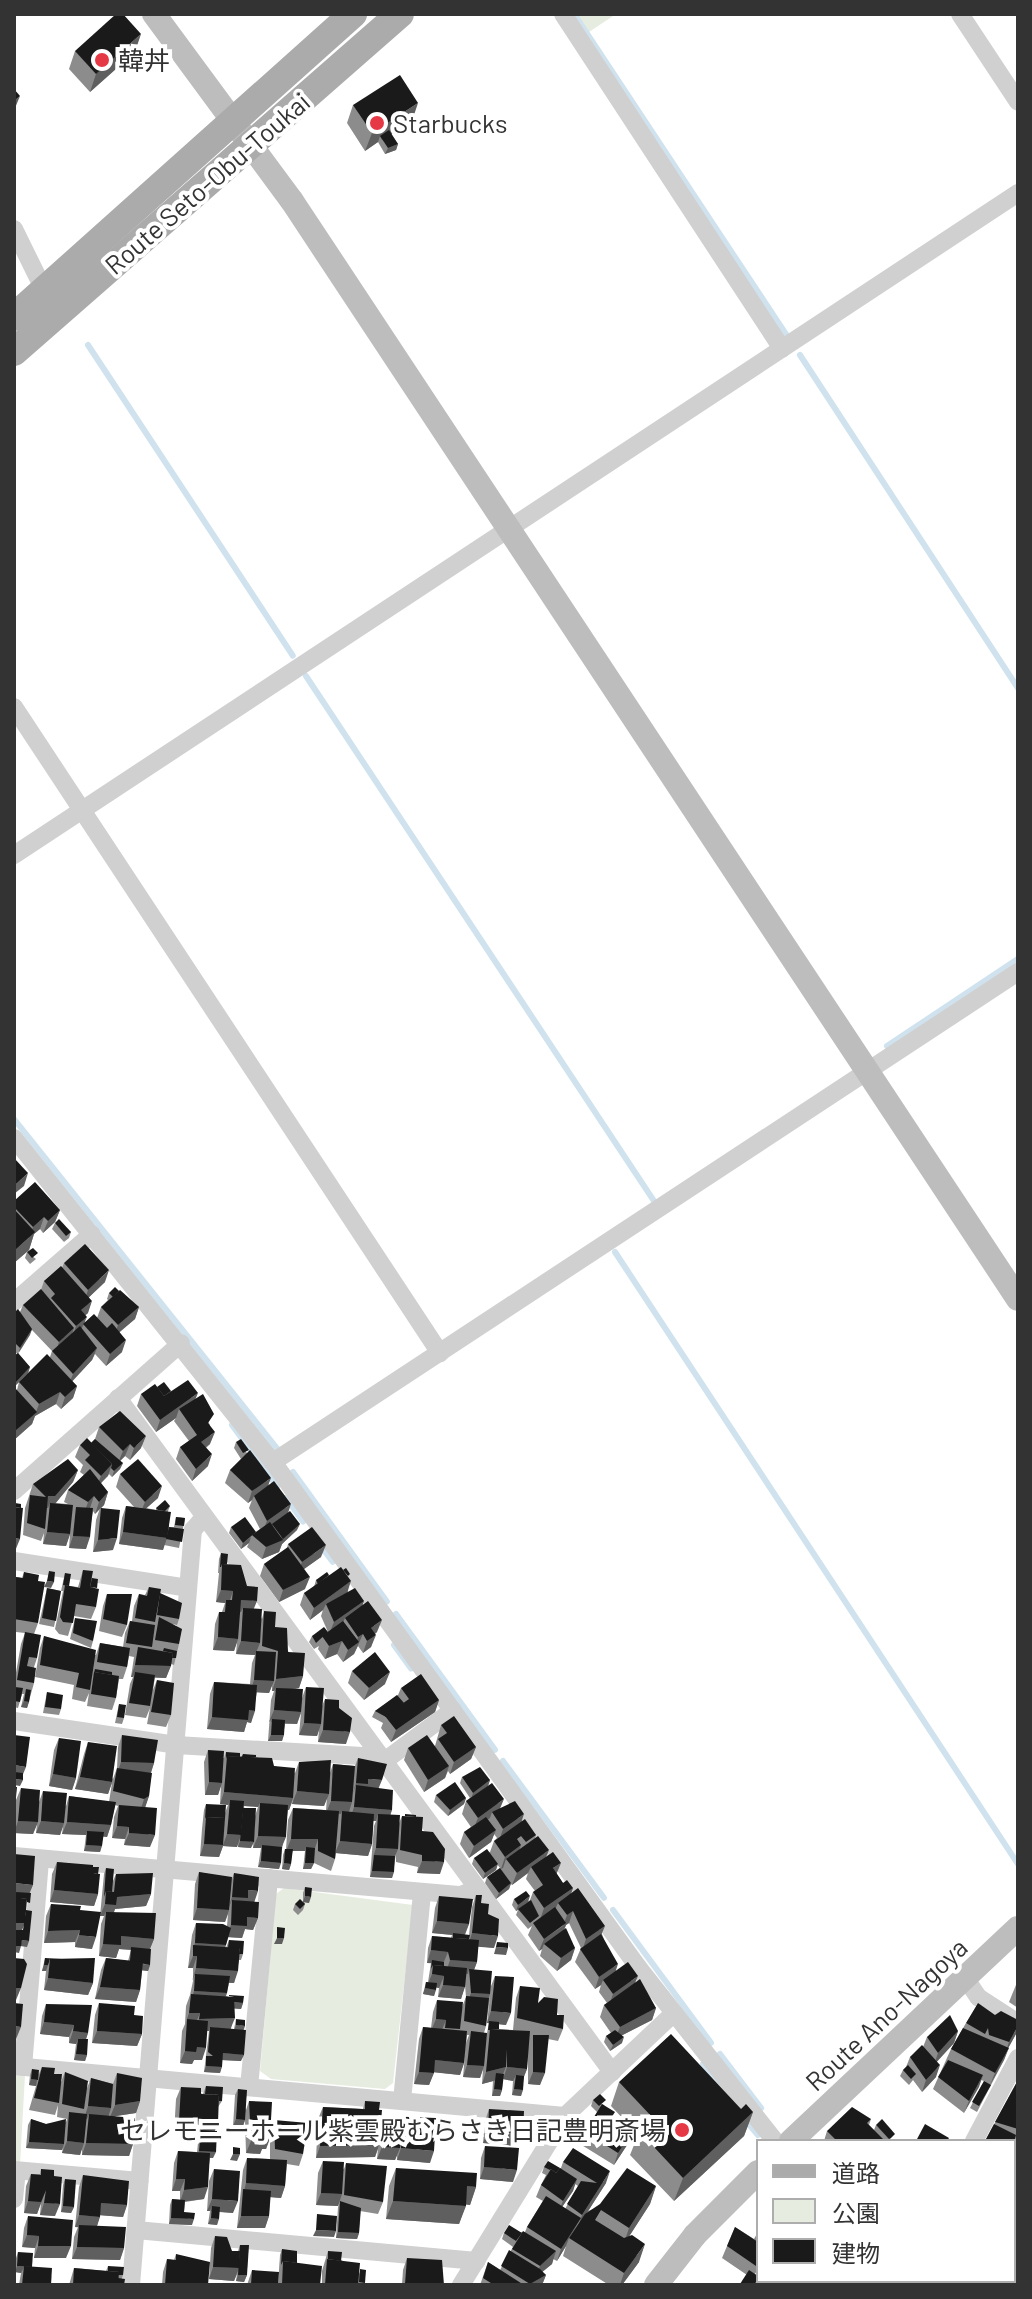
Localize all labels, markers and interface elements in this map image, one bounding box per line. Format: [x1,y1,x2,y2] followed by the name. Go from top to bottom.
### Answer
[118,44,170,76] place label: 韓丼
[93,51,111,69] marker: 韓丼
[98,85,316,281] street label: Route Seto-Obu-Toukai
[393,107,507,139] place label: Starbucks
[368,114,386,132] marker: Starbucks
[799,1931,973,2097] street label: Route Ano-Nagoya
[120,2114,666,2146] place label: セレモニーホール紫雲殿むらさき日記豊明斎場
[673,2121,691,2139] marker: セレモニーホール紫雲殿むらさき日記豊明斎場
[756,2139,1016,2283] legend
[832,2158,880,2187] text: 道路
[832,2198,880,2227] text: 公園
[832,2238,880,2267] text: 建物

